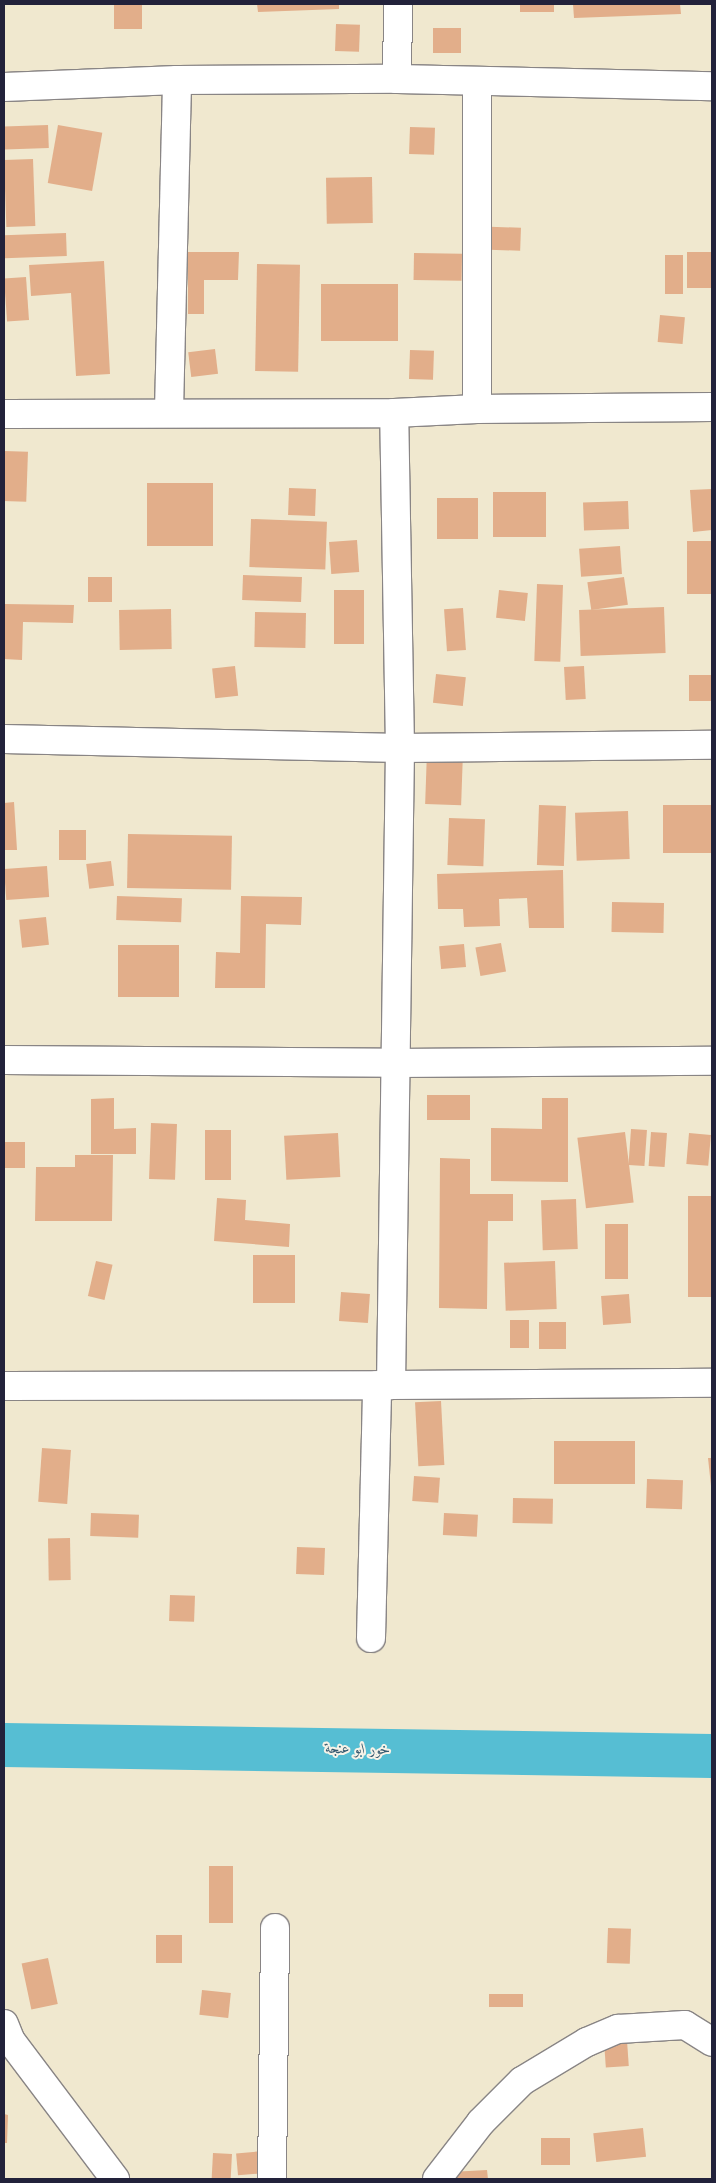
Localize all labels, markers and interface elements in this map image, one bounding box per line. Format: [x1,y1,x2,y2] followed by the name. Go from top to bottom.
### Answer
[325,1740,391,1760] water label: خور ابو عنجة

